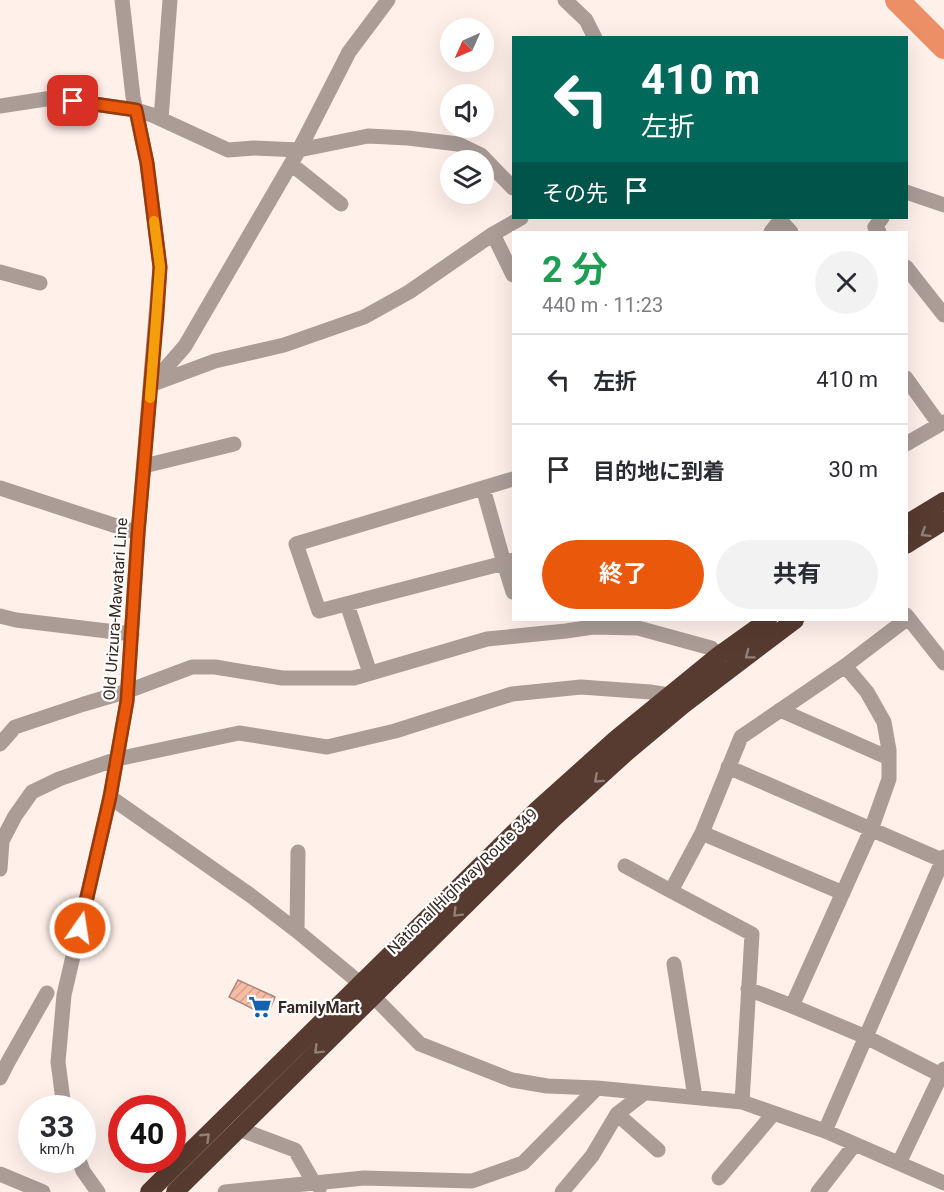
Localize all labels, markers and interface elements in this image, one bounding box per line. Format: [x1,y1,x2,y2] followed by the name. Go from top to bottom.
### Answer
[440,18,494,72] north arrow
[440,18,494,204] map controls
[641,55,760,104] text: 410 m
[542,60,620,138] icon: left
[47,75,98,126] pin
[56,84,89,117] icon: arrive
[440,84,494,138] button: sound
[641,111,695,143] text: 左折
[440,150,494,204] button: layers
[620,174,653,207] icon: arrive
[542,181,608,206] text: その先
[542,249,608,291] text: 2 分
[815,251,878,314] button: close
[542,293,663,317] text: 440 m · 11:23
[542,363,575,396] icon: left
[816,367,878,392] text: 410 m
[593,369,637,394] text: 左折
[542,453,575,486] icon: arrive
[829,457,878,482] text: 30 m
[593,459,725,484] text: 目的地に到着
[100,517,131,701] street label: Old Urizura-Mawatari Line
[921,526,932,537] one-way arrow
[542,540,704,609] button: 終了
[716,540,878,609] button: 共有
[744,647,755,658] one-way arrow
[594,771,605,782] one-way arrow
[383,805,541,958] street label: National Highway Route 349
[48,896,112,960] position arrow
[454,906,465,917] one-way arrow
[247,994,273,1020] supermarket icon: FamilyMart
[278,998,360,1017] place label: FamilyMart
[315,1043,326,1054] one-way arrow
[108,1095,186,1173] speed limit sign: 40
[40,1109,74,1144] text: 33
[199,1133,210,1144] one-way arrow
[39,1140,75,1158] text: km/h

